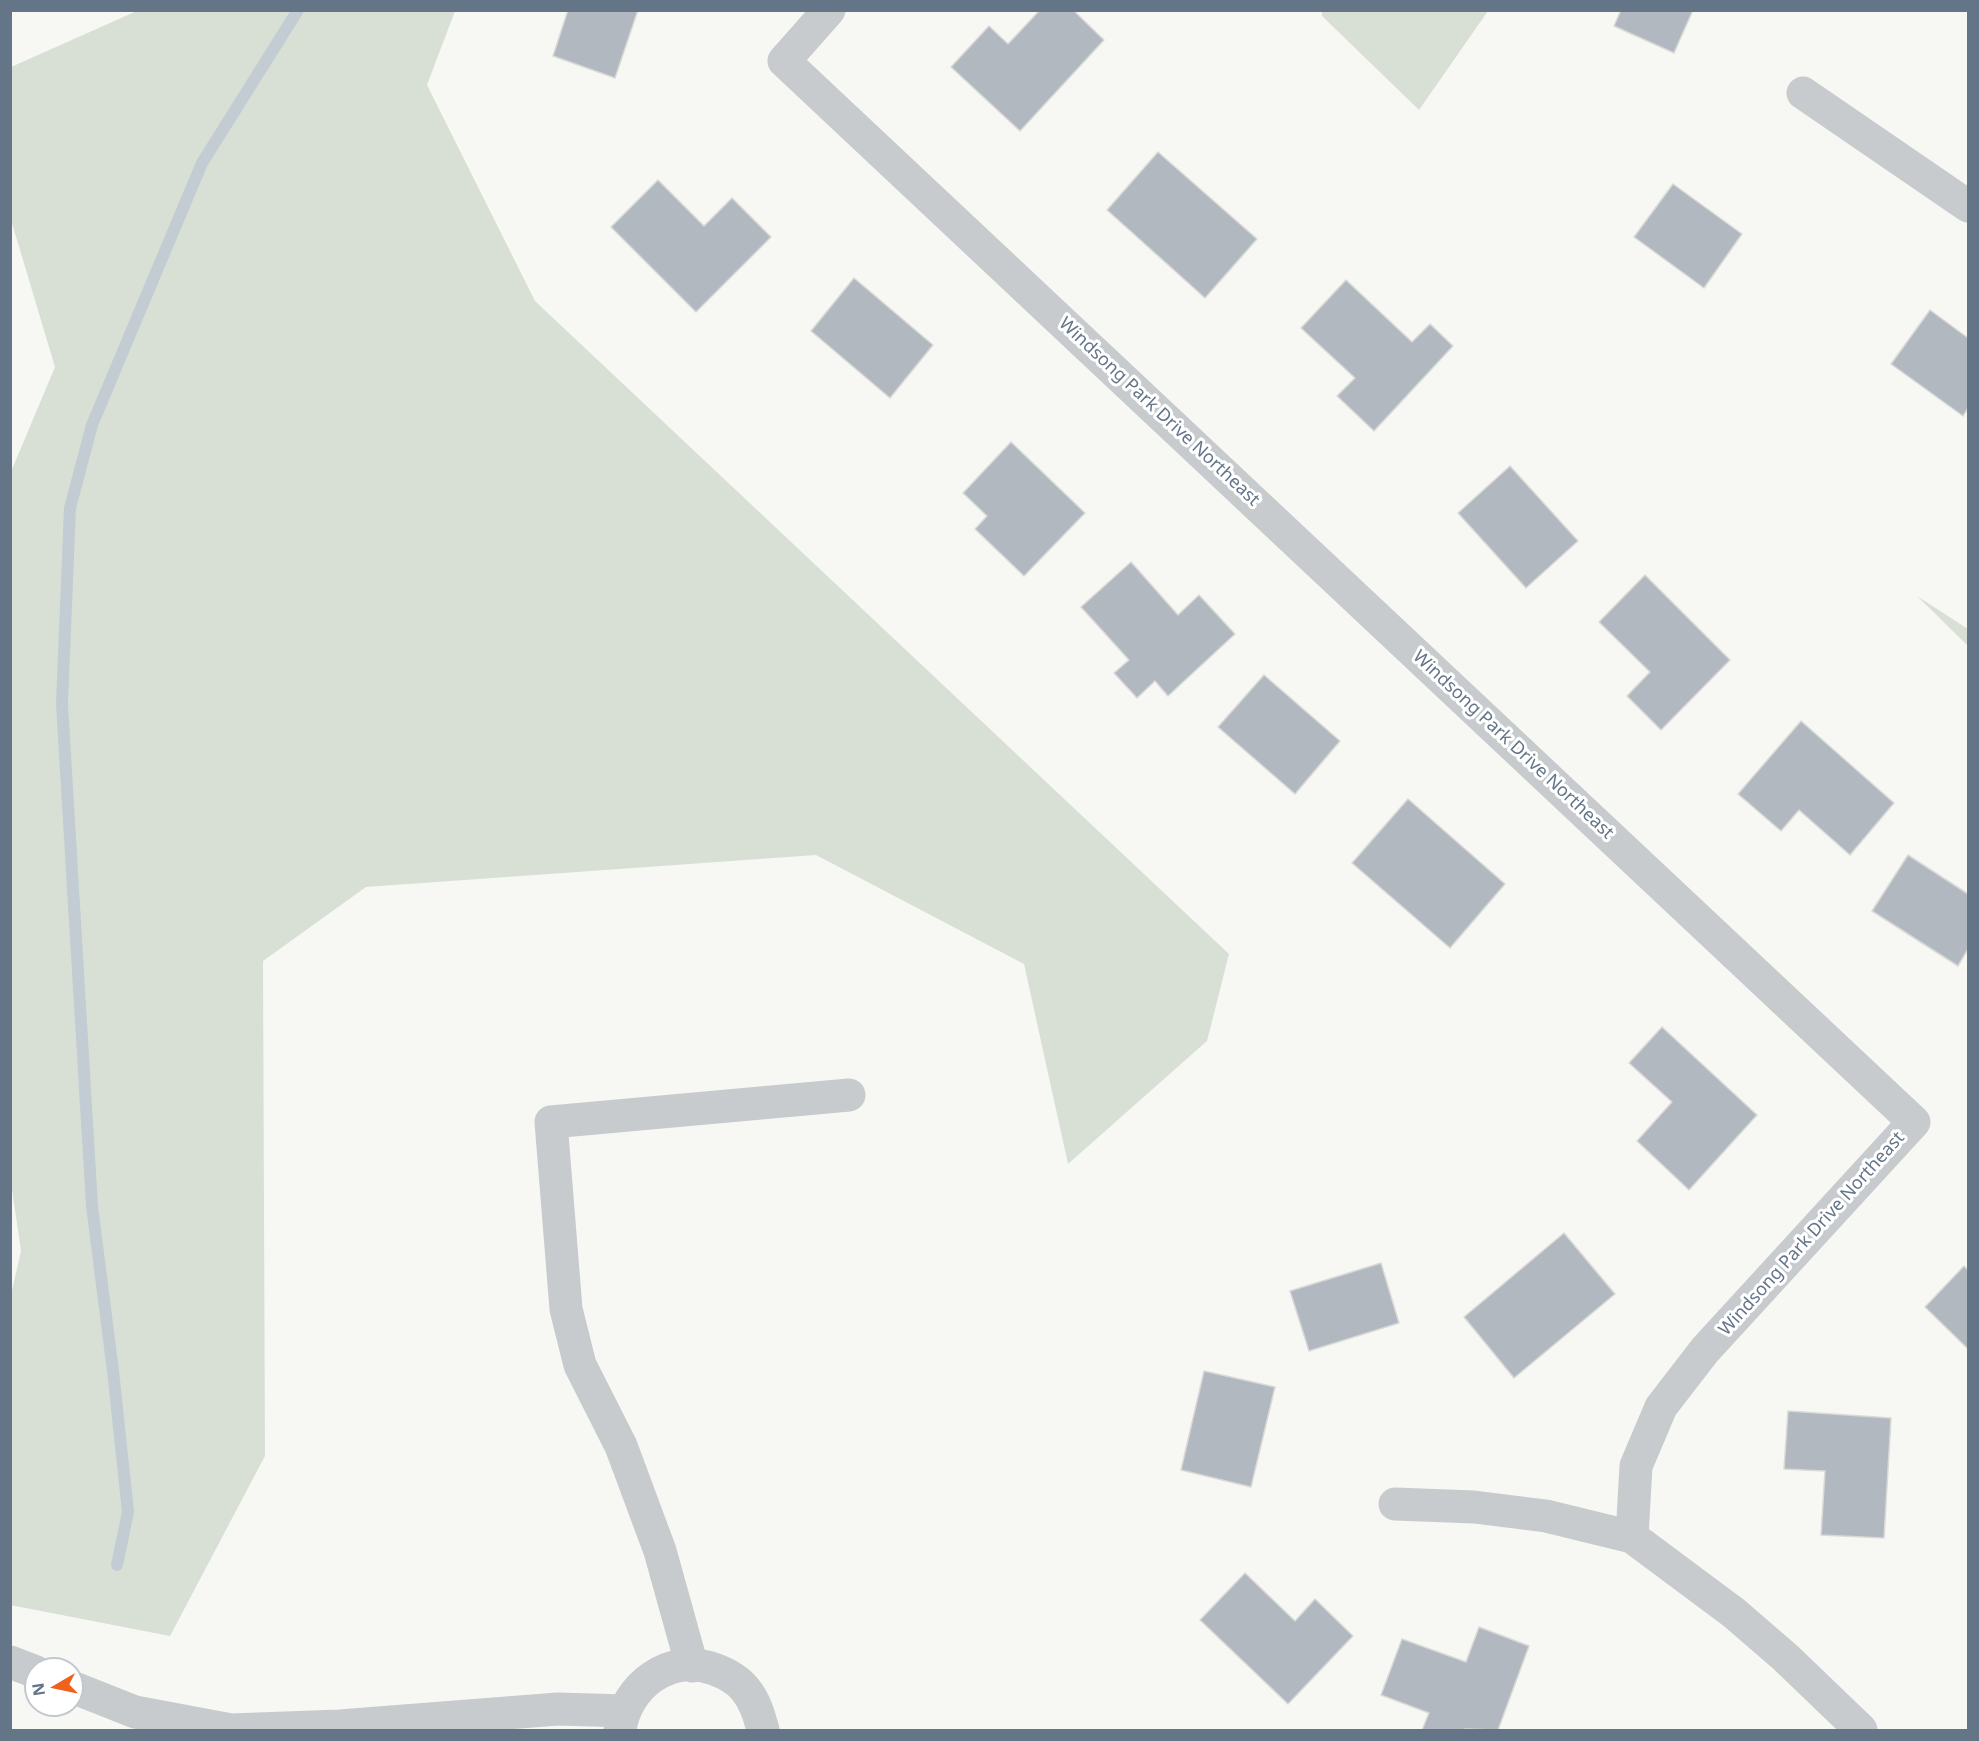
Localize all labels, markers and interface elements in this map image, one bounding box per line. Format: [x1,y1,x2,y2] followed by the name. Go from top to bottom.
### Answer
[1054,313,1264,511] street label: Windsong Park Drive Northeast
[1408,646,1618,844] street label: Windsong Park Drive Northeast
[1715,1128,1909,1340] street label: Windsong Park Drive Northeast
[24,1657,84,1717] north arrow
[26,1681,50,1698] text: N

